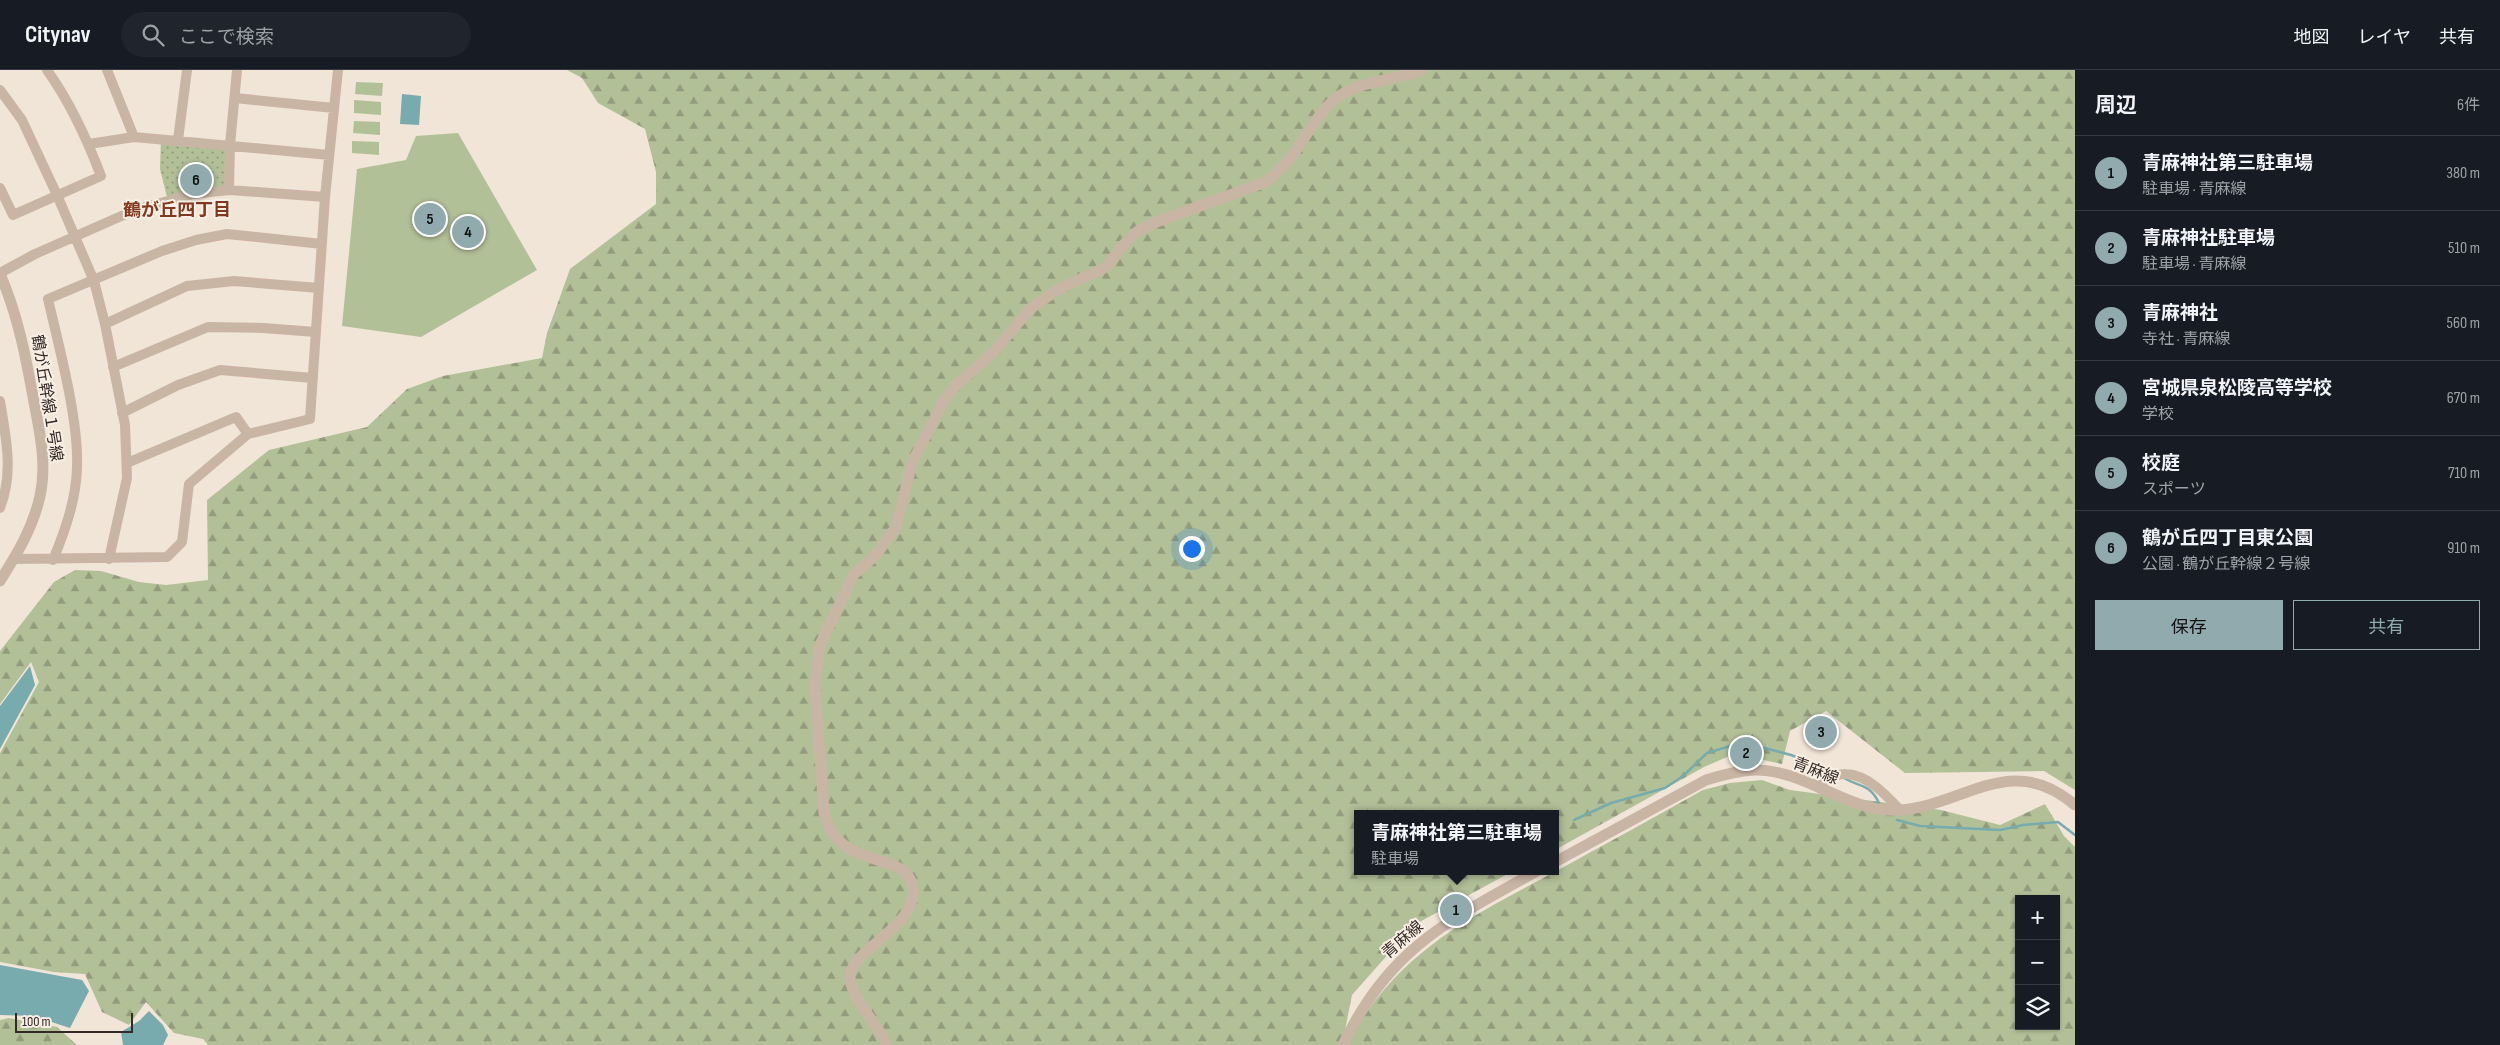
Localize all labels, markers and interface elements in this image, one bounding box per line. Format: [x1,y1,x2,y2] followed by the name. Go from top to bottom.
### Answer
[121,12,471,57] search box
[25,20,91,49] text: Citynav
[139,21,167,49] icon: search
[179,26,274,49] text: ここで検索
[2294,27,2330,48] text: 地図
[2358,27,2411,48] text: レイヤ
[2439,27,2475,48] text: 共有
[2095,93,2137,118] text: 周辺
[2457,96,2480,115] text: 6件
[2142,152,2313,175] text: 青麻神社第三駐車場
[180,161,212,199] pin: 6
[2108,164,2114,183] text: 1
[2446,164,2480,183] text: 380 m
[2142,180,2246,199] text: 駐車場 · 青麻線
[123,200,231,221] district label: 鶴が丘四丁目
[414,200,446,238] pin: 5
[452,213,484,251] pin: 4
[2142,227,2275,250] text: 青麻神社駐車場
[2107,239,2115,258] text: 2
[2448,239,2480,258] text: 510 m
[2142,255,2246,274] text: 駐車場 · 青麻線
[2142,302,2218,325] text: 青麻神社
[2107,314,2115,333] text: 3
[2447,314,2480,333] text: 560 m
[2142,330,2230,349] text: 寺社 · 青麻線
[27,334,66,463] street label: 鶴が丘幹線１号線
[2142,377,2332,400] text: 宮城県泉松陵高等学校
[2107,389,2115,408] text: 4
[2447,389,2480,408] text: 670 m
[2142,405,2174,424] text: 学校
[2142,452,2180,475] text: 校庭
[2107,464,2115,483] text: 5
[2448,464,2480,483] text: 710 m
[2142,480,2206,499] text: スポーツ
[2142,527,2313,550] text: 鶴が丘四丁目東公園
[1179,536,1205,562] your location
[2107,539,2115,558] text: 6
[2447,539,2480,558] text: 910 m
[2142,555,2310,574] text: 公園 · 鶴が丘幹線２号線
[2095,600,2283,650] button: 保存
[2293,600,2480,650] button: 共有
[1805,713,1837,751] pin: 3
[1730,734,1762,772] pin: 2
[1790,754,1841,789] street label: 青麻線
[1354,810,1559,875] popup
[1371,822,1542,845] text: 青麻神社第三駐車場
[1371,850,1419,869] text: 駐車場
[1440,891,1472,929] pin: 1
[2015,895,2060,1030] map controls
[2015,895,2060,940] button: +
[1379,917,1427,963] street label: 青麻線
[2015,940,2060,985] button: −
[2015,985,2060,1030] button: layers
[15,1010,132,1033] scale bar
[22,1013,51,1030] text: 100 m

